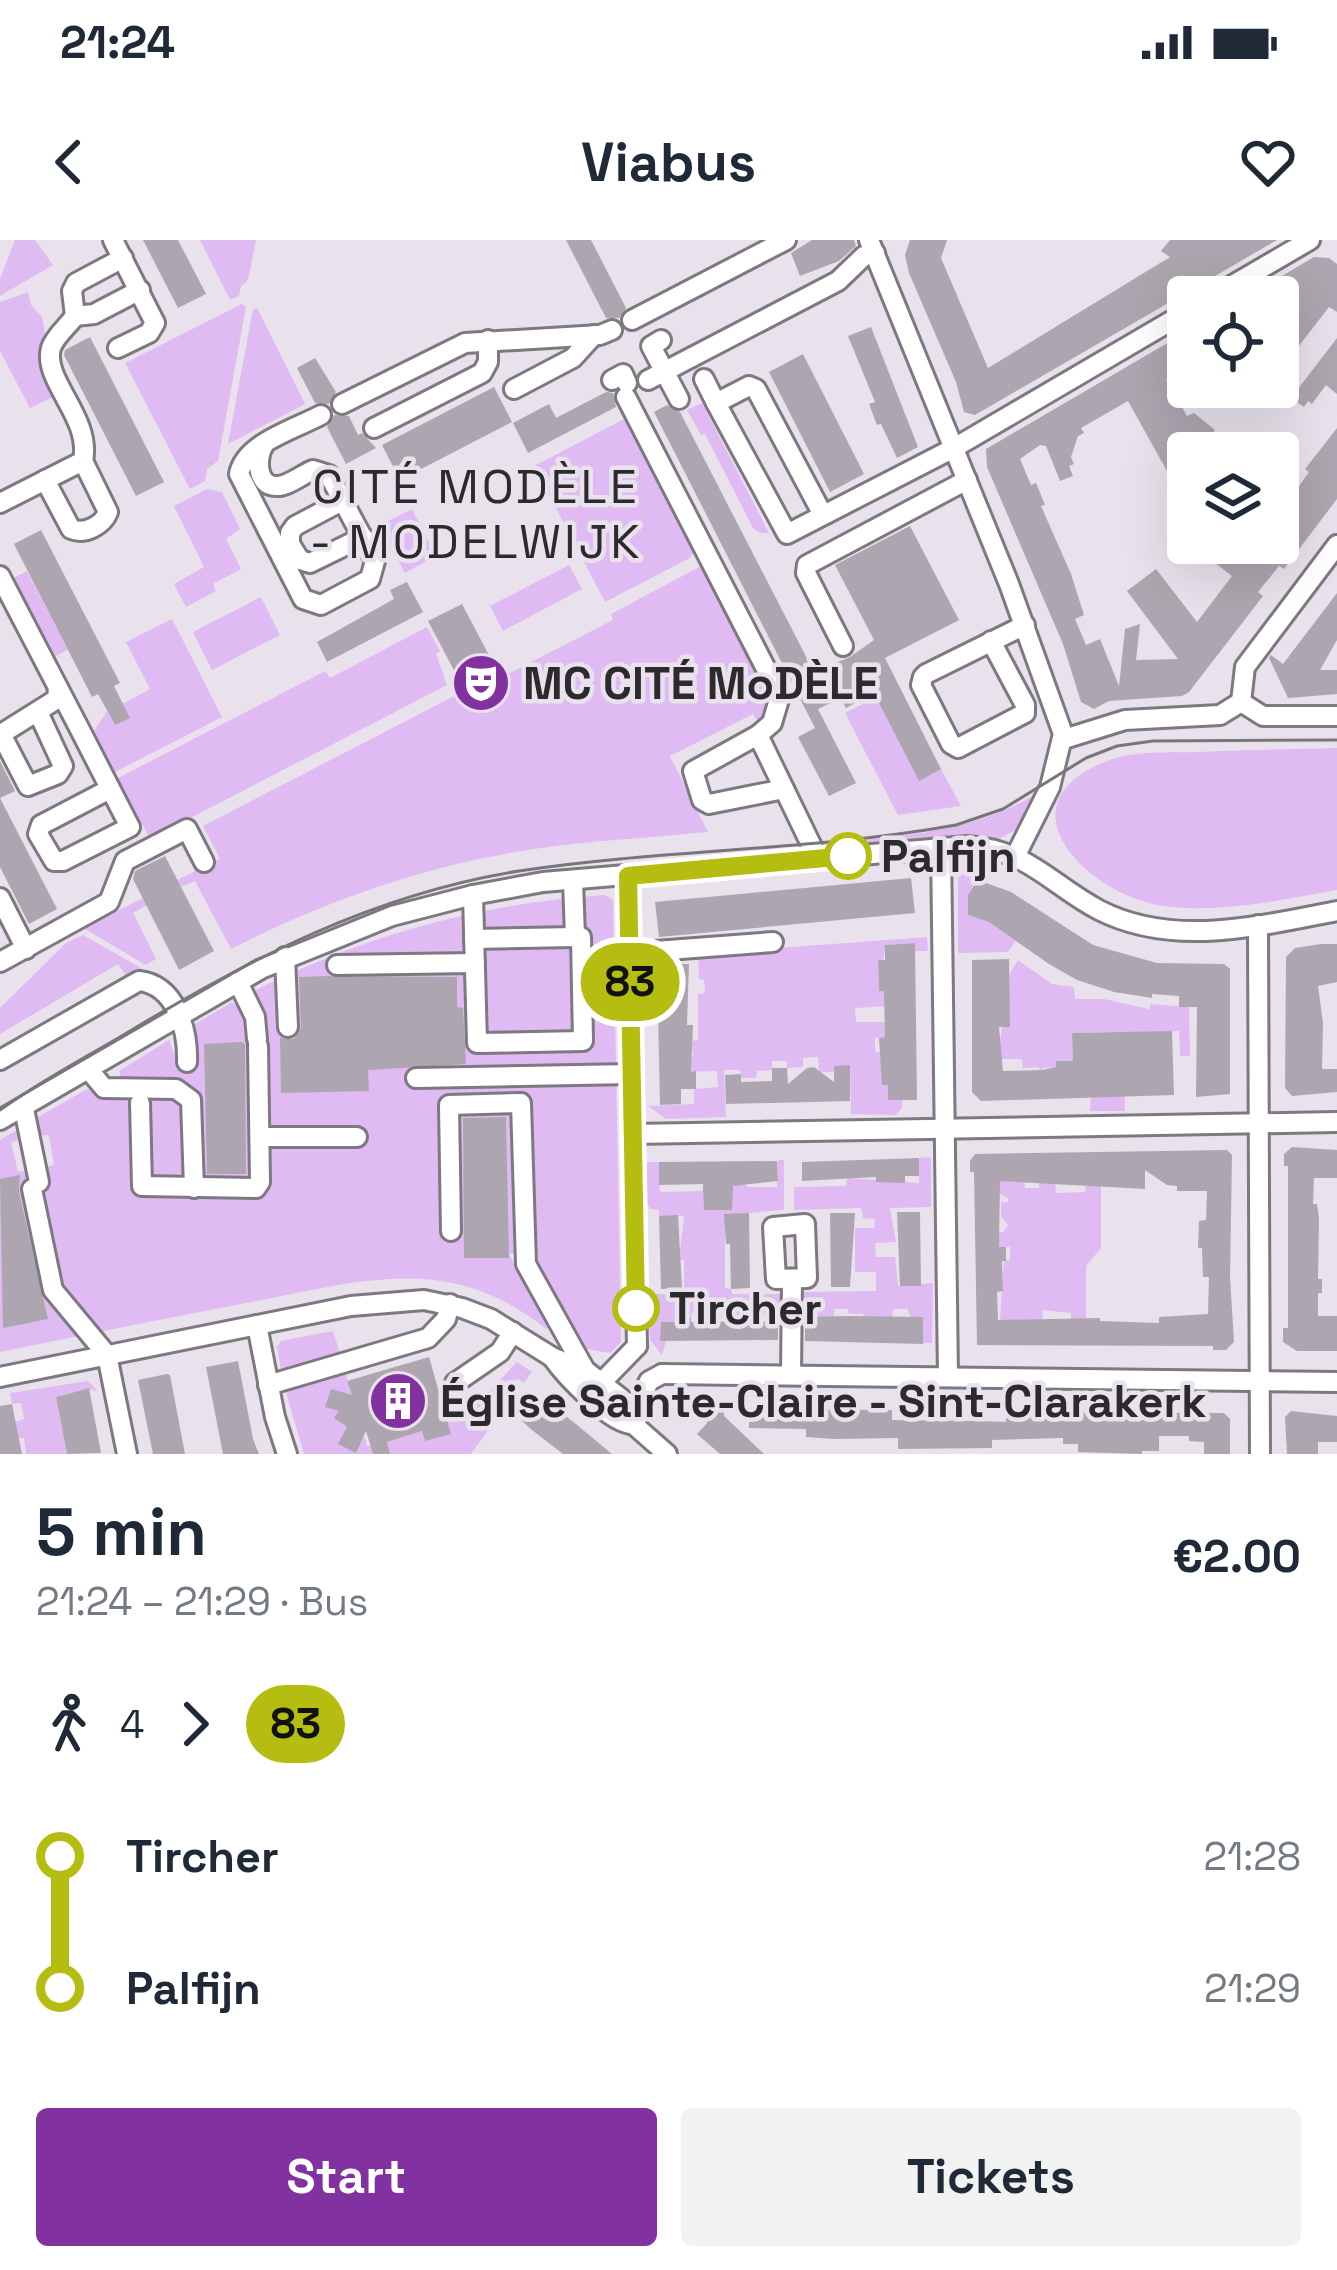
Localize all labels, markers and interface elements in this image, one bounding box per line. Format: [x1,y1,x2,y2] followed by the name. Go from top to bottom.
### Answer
[60,14,175,71] text: 21:24
[581,128,756,197] text: Viabus
[36,129,102,195] icon: back
[1235,129,1301,195] icon: heart
[1167,276,1299,564] map controls
[1167,276,1299,408] button: locate
[1167,432,1299,564] button: layers
[310,456,642,572] district label: CITÉ MODÈLE - MODELWIJK
[450,652,512,714] theatre icon: MC CITÉ MoDÈLE
[523,655,878,712] place label: MC CITÉ MoDÈLE
[881,828,1016,885] place label: Palfijn
[826,834,870,878] marker: Palfijn
[576,943,684,1021] line badge: 83
[605,955,655,1008] text: 83
[669,1280,822,1337] place label: Tircher
[614,1286,658,1330] marker: Tircher
[367,1370,429,1432] building icon: Église Sainte-Claire - Sint-Clarakerk
[440,1373,1207,1430] place label: Église Sainte-Claire - Sint-Clarakerk
[36,1490,207,1574] text: 5 min
[1173,1528,1301,1585] text: €2.00
[36,1577,368,1626] text: 21:24 – 21:29 · Bus
[36,1691,102,1757] icon: walk
[162,1691,228,1757] icon: forward
[270,1697,321,1750] text: 83
[120,1700,144,1749] text: 4
[126,1828,279,1885] text: Tircher
[1203,1832,1301,1881] text: 21:28
[126,1960,261,2017] text: Palfijn
[1204,1964,1301,2013] text: 21:29
[36,2108,657,2246] button: Start
[681,2108,1301,2246] button: Tickets

